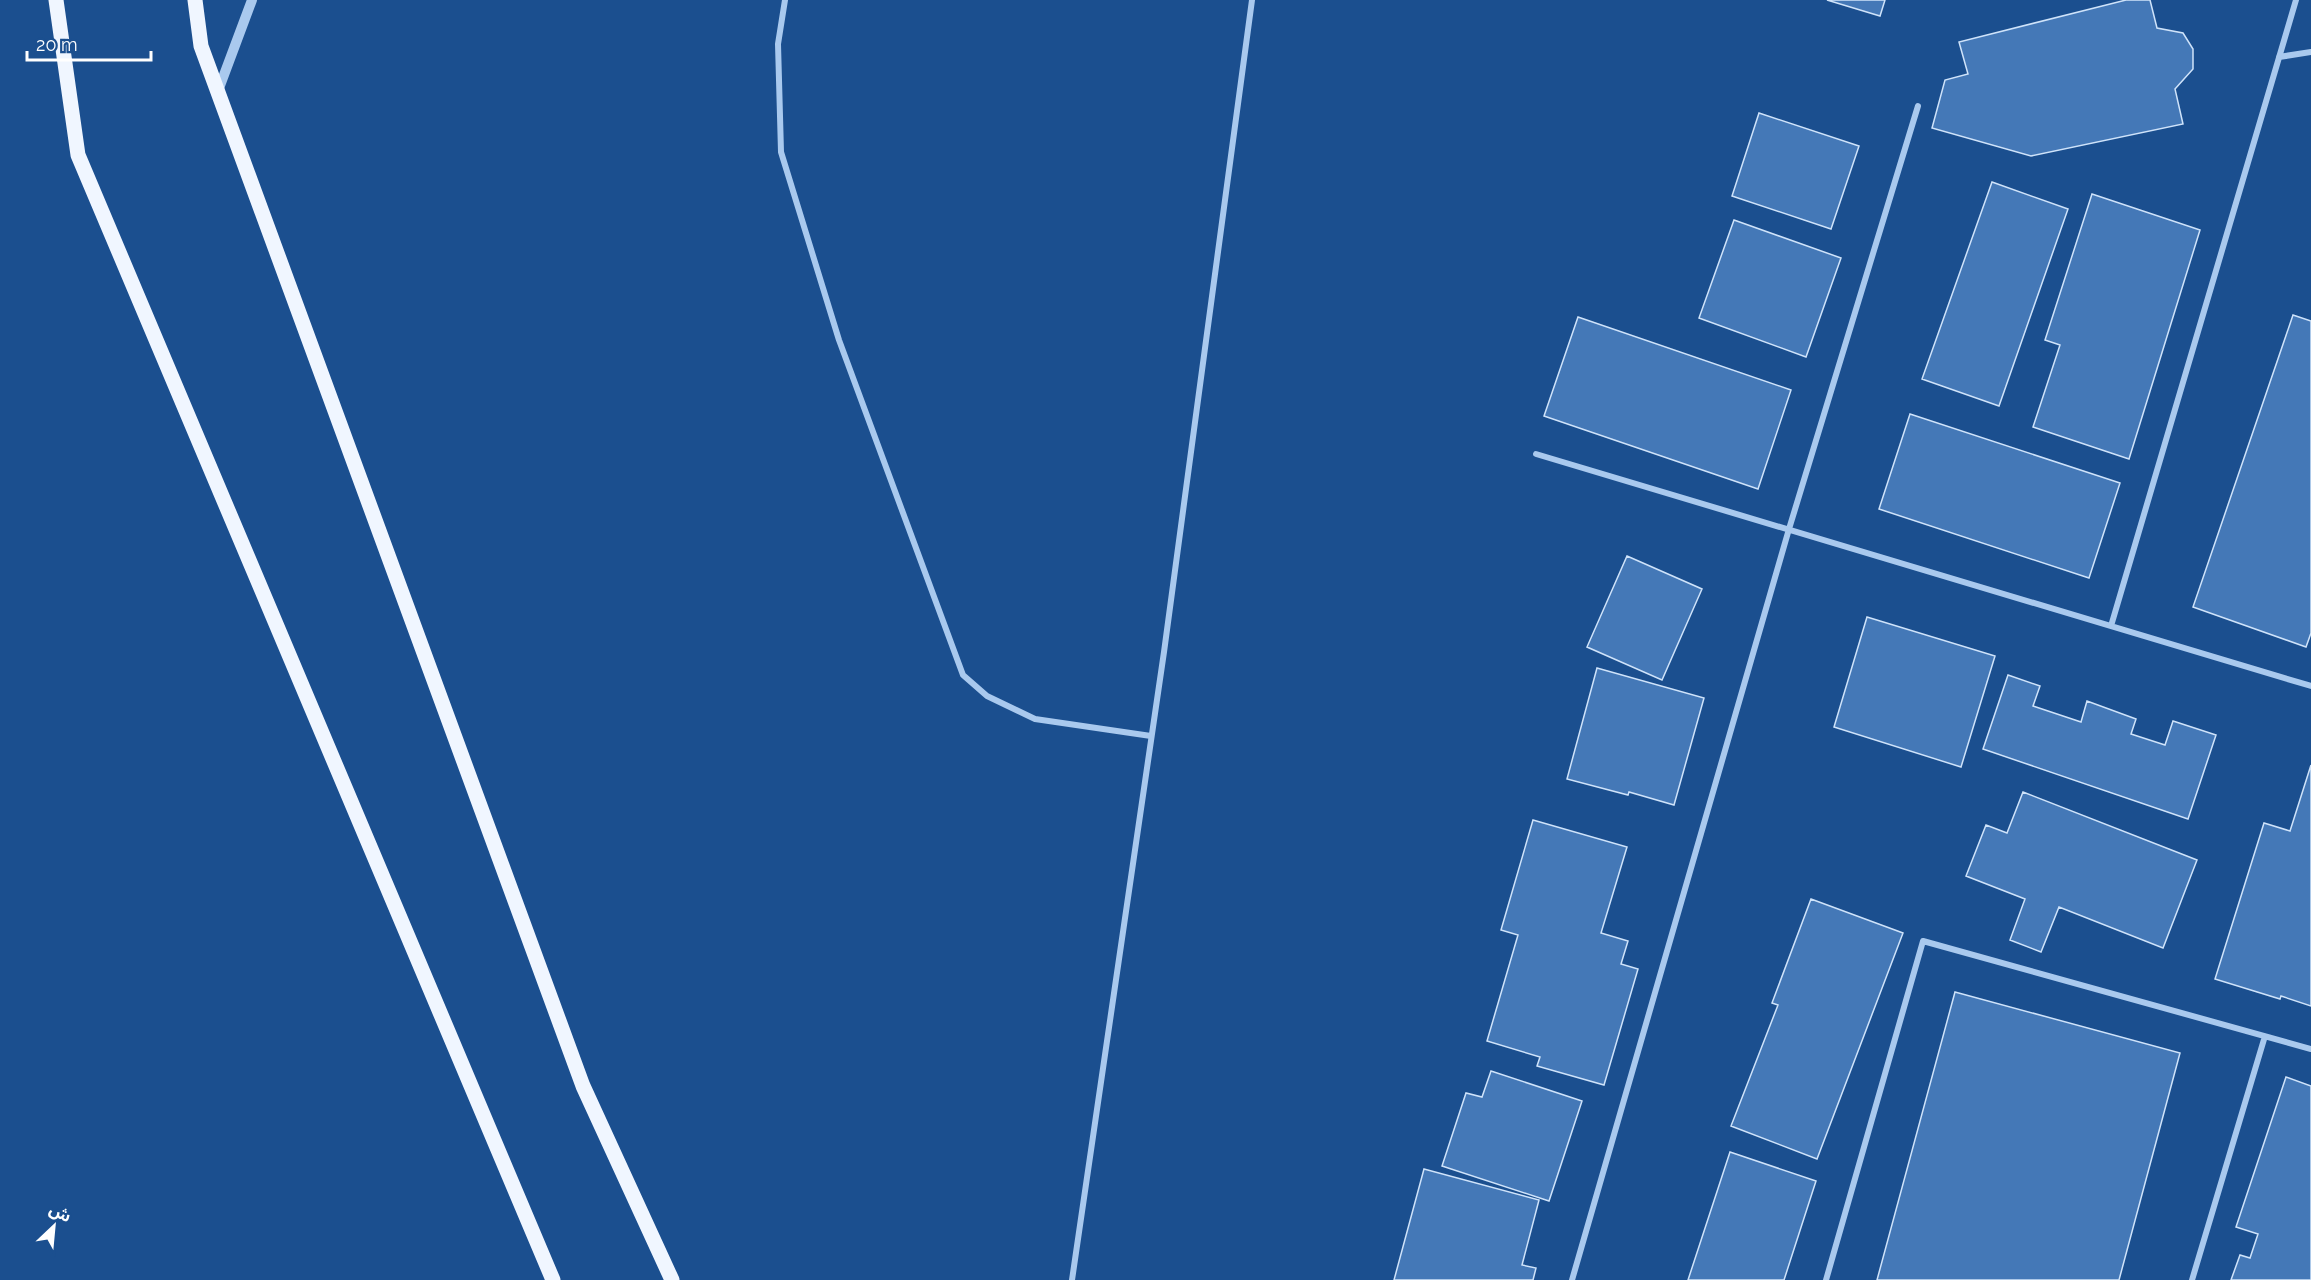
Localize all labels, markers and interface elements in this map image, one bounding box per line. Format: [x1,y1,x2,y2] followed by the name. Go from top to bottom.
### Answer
[27,24,152,62] scale bar
[36,34,78,55] text: 20 m
[24,1196,84,1256] north arrow
[46,1200,74,1226] text: ش

